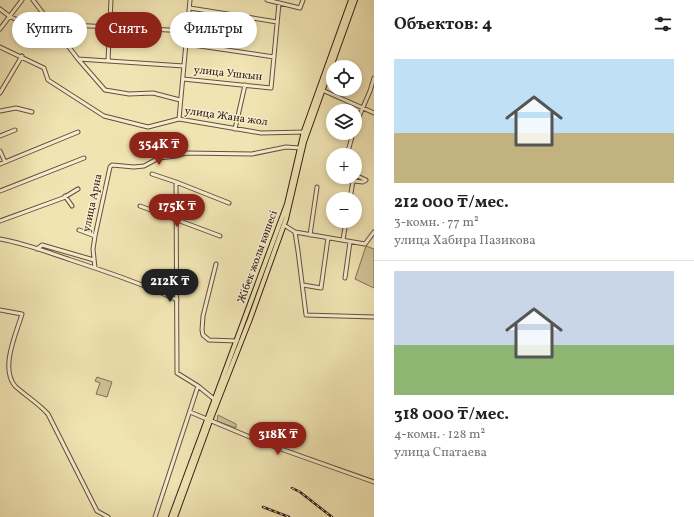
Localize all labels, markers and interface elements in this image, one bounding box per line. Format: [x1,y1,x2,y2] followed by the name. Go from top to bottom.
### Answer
[12,12,87,48] chip: Купить
[95,12,162,48] chip: Снять
[170,12,257,48] chip: Фильтры
[394,13,492,36] text: Объектов: 4
[652,13,674,35] icon: filters
[326,60,362,228] map controls
[326,60,362,96] button: locate
[193,63,263,85] street label: улица Ушкын
[498,85,570,157] icon: home
[183,104,269,130] street label: улица Жана жол
[326,104,362,140] button: layers
[126,132,192,166] pin: 354K ₸
[138,136,180,154] text: 354K ₸
[326,148,362,184] button: +
[80,172,107,233] street label: улица Арна
[394,191,509,214] text: 212 000 ₸/мес.
[326,192,362,228] button: −
[144,194,210,228] pin: 175K ₸
[158,198,196,216] text: 175K ₸
[234,209,282,305] street label: Жібек жолы көшесі
[394,214,479,232] text: 3-комн. · 77 m²
[394,232,536,250] text: улица Хабира Пазикова
[137,269,203,303] pin: 212K ₸
[150,273,190,291] text: 212K ₸
[498,297,570,369] icon: home
[394,403,509,426] text: 318 000 ₸/мес.
[245,422,311,456] pin: 318K ₸
[258,426,298,444] text: 318K ₸
[394,426,485,444] text: 4-комн. · 128 m²
[394,444,487,462] text: улица Спатаева

